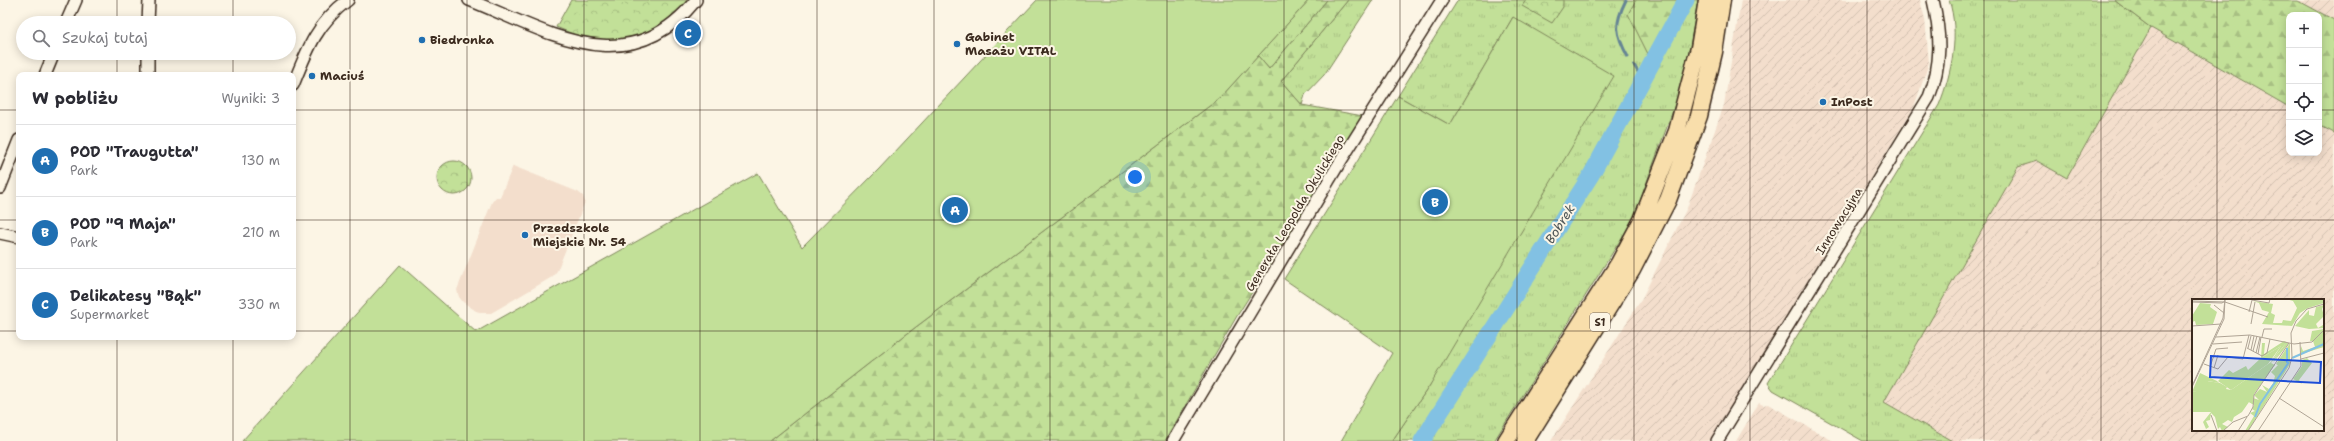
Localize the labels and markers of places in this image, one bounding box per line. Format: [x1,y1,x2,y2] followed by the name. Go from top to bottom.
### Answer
[675,18,701,48] pin: C
[965,29,1057,59] place label: Gabinet Masażu VITAL
[430,32,495,48] place label: Biedronka
[417,35,427,45] marker: Biedronka
[952,39,962,49] marker: Gabinet Masażu VITAL
[320,68,364,84] place label: Maciuś
[307,71,317,81] marker: Maciuś
[1831,94,1873,110] place label: InPost
[1818,97,1828,107] marker: InPost
[1422,187,1448,217] pin: B
[942,195,968,225] pin: A
[533,220,627,250] place label: Przedszkole Miejskie Nr. 54
[520,230,530,240] marker: Przedszkole Miejskie Nr. 54

